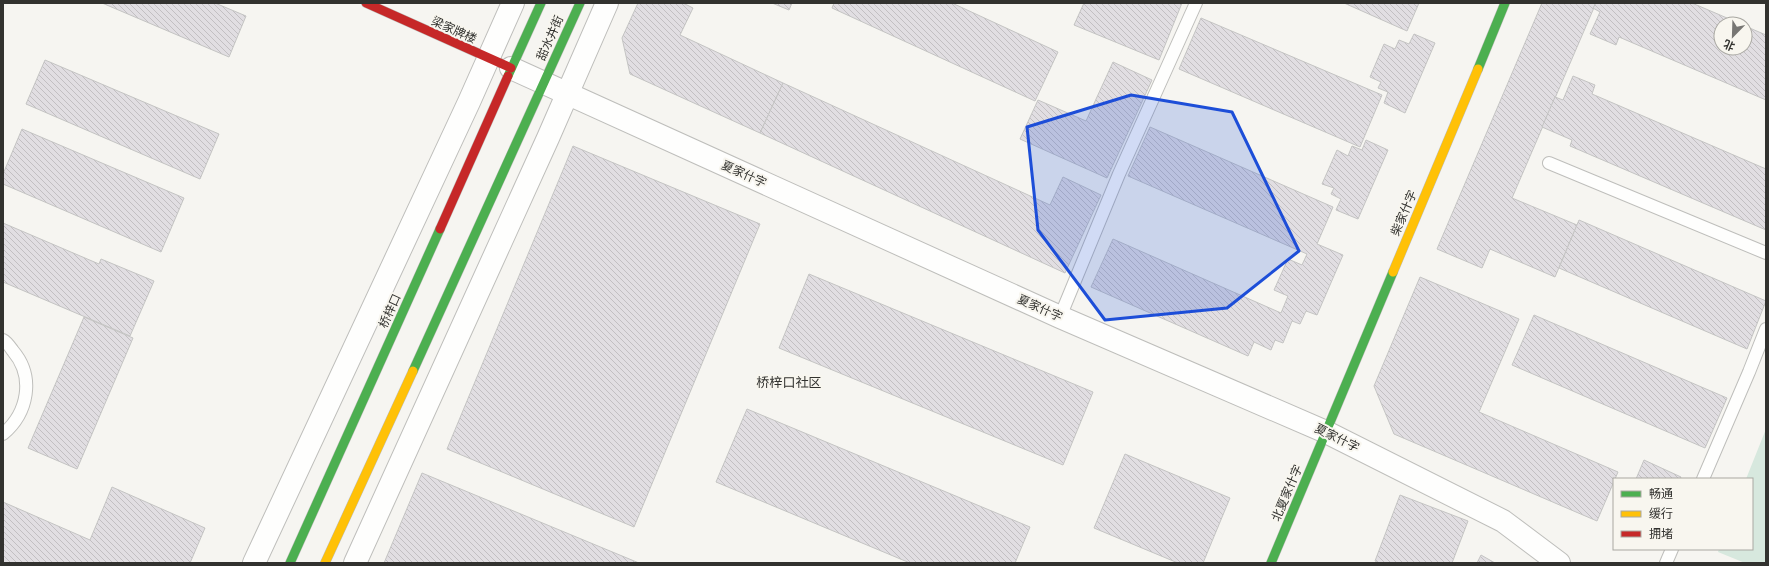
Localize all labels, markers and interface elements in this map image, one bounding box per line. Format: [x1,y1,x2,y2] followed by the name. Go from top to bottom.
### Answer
[534,13,566,63] street label: 甜水井街
[429,14,479,46] street label: 梁家牌楼
[1713,16,1753,56] north arrow
[1722,37,1737,53] text: 北
[719,158,769,190] street label: 夏家什字
[1388,188,1420,238] street label: 柴家什字
[376,292,404,330] street label: 桥梓口
[1015,292,1065,324] street label: 夏家什字
[756,375,822,390] district label: 桥梓口社区
[1312,421,1362,455] street label: 夏家什字
[1269,463,1305,523] street label: 北夏家什字
[1613,478,1753,550] legend
[1649,487,1673,501] text: 畅通
[1649,507,1673,521] text: 缓行
[1649,527,1673,541] text: 拥堵

